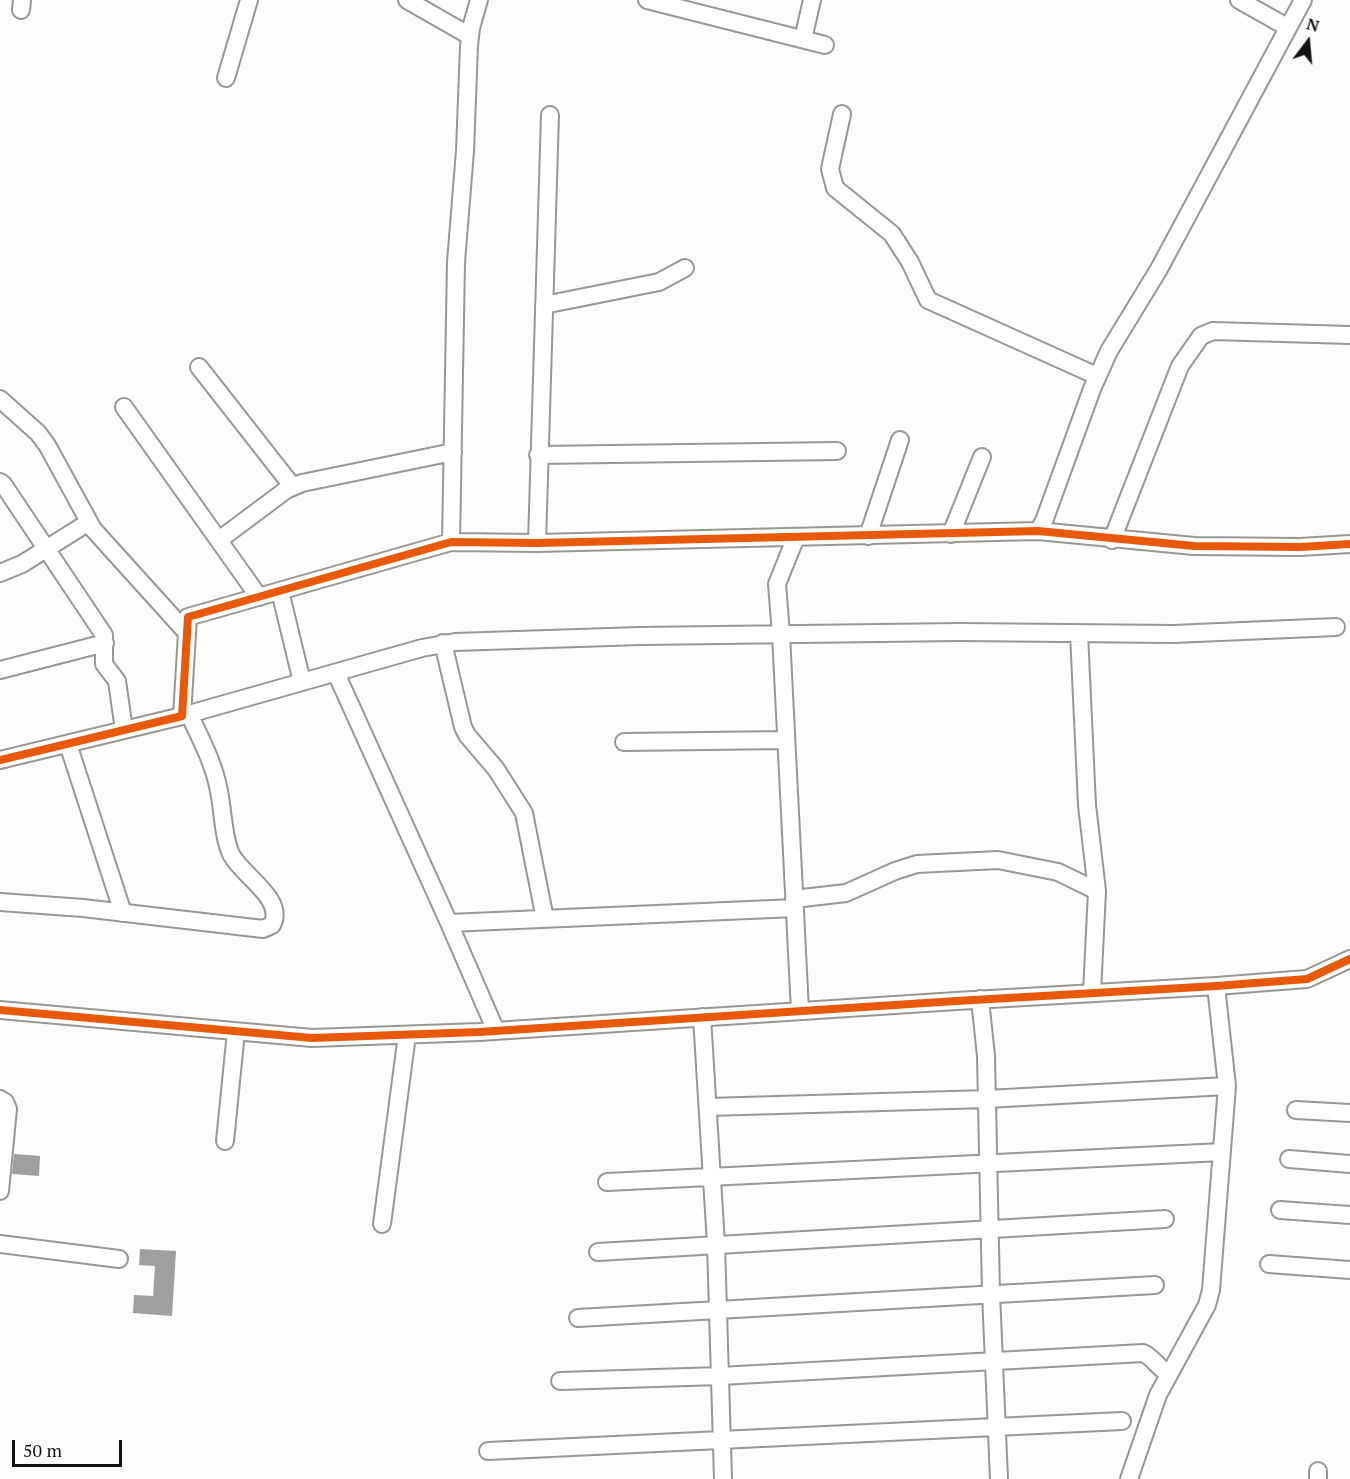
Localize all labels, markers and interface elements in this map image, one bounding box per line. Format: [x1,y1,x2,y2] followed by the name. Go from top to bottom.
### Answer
[1278,12,1338,72] north arrow
[1304,12,1322,37] text: N
[15,1428,124,1466] scale bar
[23,1438,62,1462] text: 50 m

